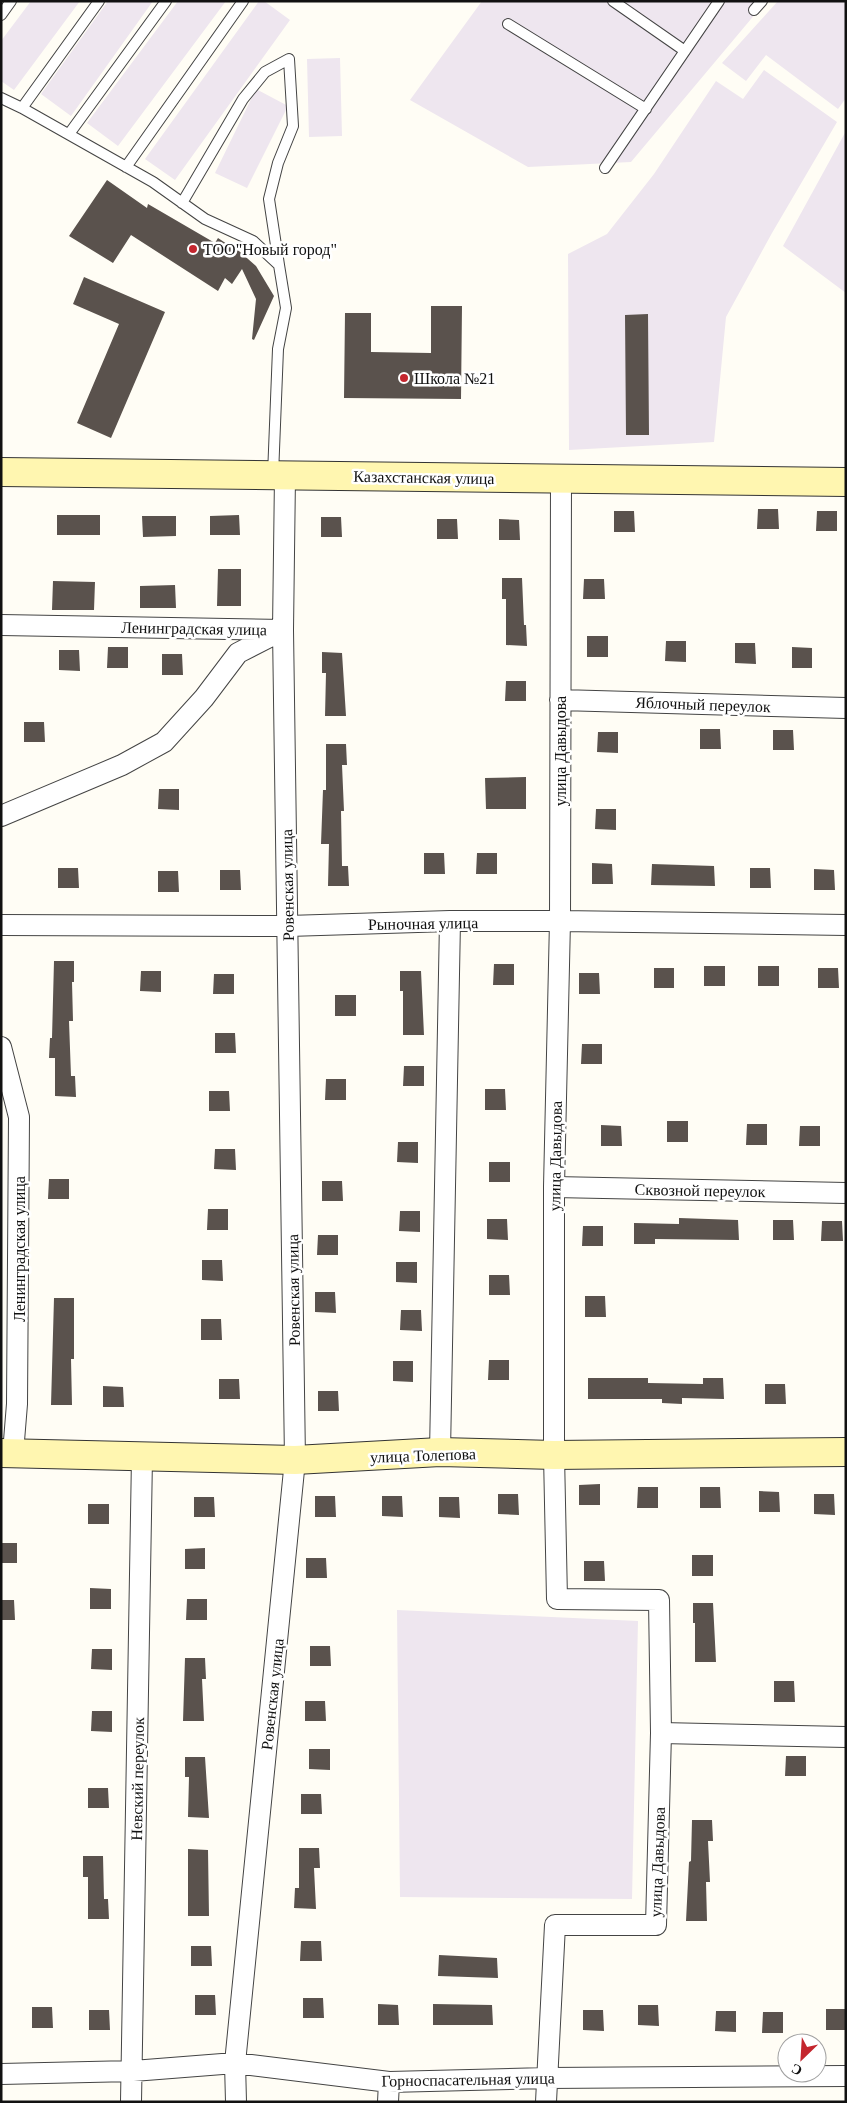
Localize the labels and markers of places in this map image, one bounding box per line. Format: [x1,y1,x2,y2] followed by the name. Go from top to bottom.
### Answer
[203,241,337,259] place label: ТОО"Новый город"
[187,243,199,255] marker: ТОО"Новый город"
[414,370,495,387] place label: Школа №21
[398,372,410,384] marker: Школа №21

